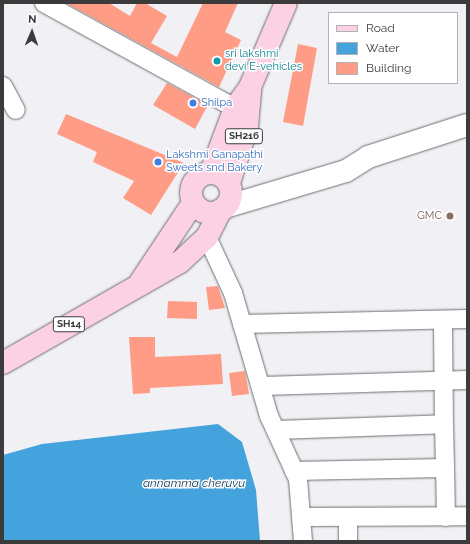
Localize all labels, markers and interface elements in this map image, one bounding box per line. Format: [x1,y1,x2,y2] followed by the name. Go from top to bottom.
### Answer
[12,12,52,52] north arrow
[328,12,458,84] legend
[28,13,37,26] text: N
[366,21,395,35] text: Road
[366,41,400,55] text: Water
[225,48,302,74] place label: sri lakshmi devi E-vehicles
[212,56,222,66] marker: sri lakshmi devi E-vehicles
[366,61,412,75] text: Building
[201,96,232,110] place label: Shilpa
[188,98,198,108] marker: Shilpa
[224,128,264,144] road number: SH216
[166,149,263,175] place label: Lakshmi Ganapathi Sweets snd Bakery
[153,157,163,167] marker: Lakshmi Ganapathi Sweets snd Bakery
[417,209,442,223] place label: GMC
[445,211,455,221] marker: GMC
[52,316,86,332] road number: SH14
[143,477,245,491] water label: annamma cheruvu

